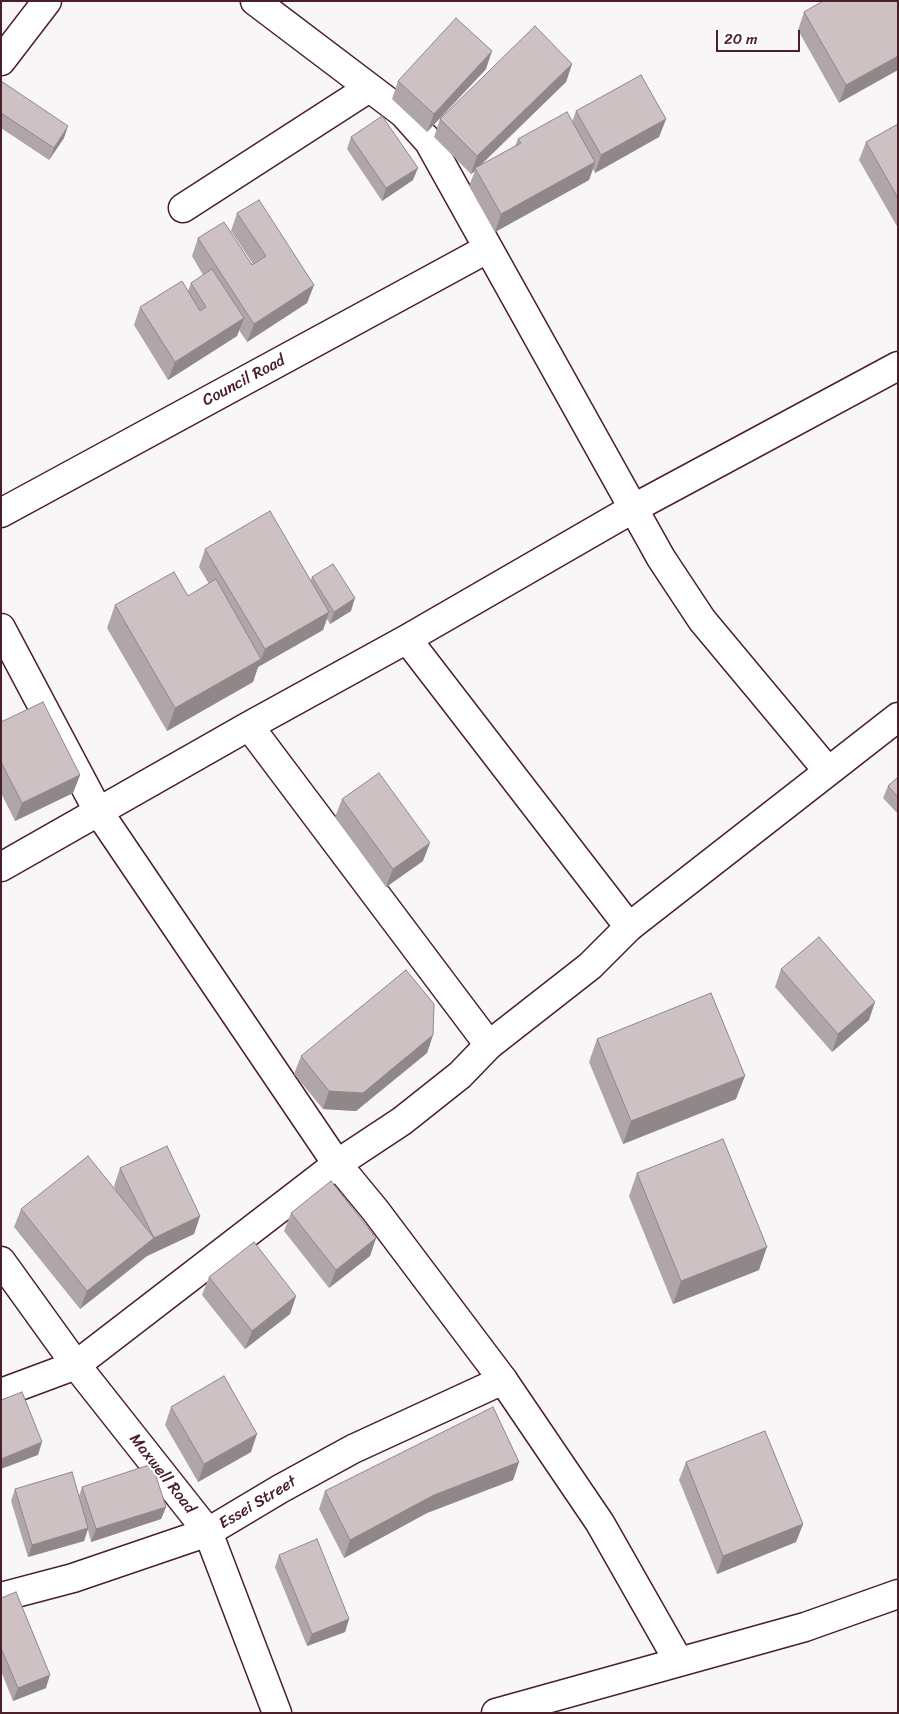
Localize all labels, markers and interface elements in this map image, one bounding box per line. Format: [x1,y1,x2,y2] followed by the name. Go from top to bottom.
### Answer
[719,20,803,52] scale bar
[724,26,758,52] text: 20 m
[199,351,289,411] street label: Council Road
[125,1430,199,1518] street label: Maxwell Road
[216,1472,300,1534] street label: Essei Street

